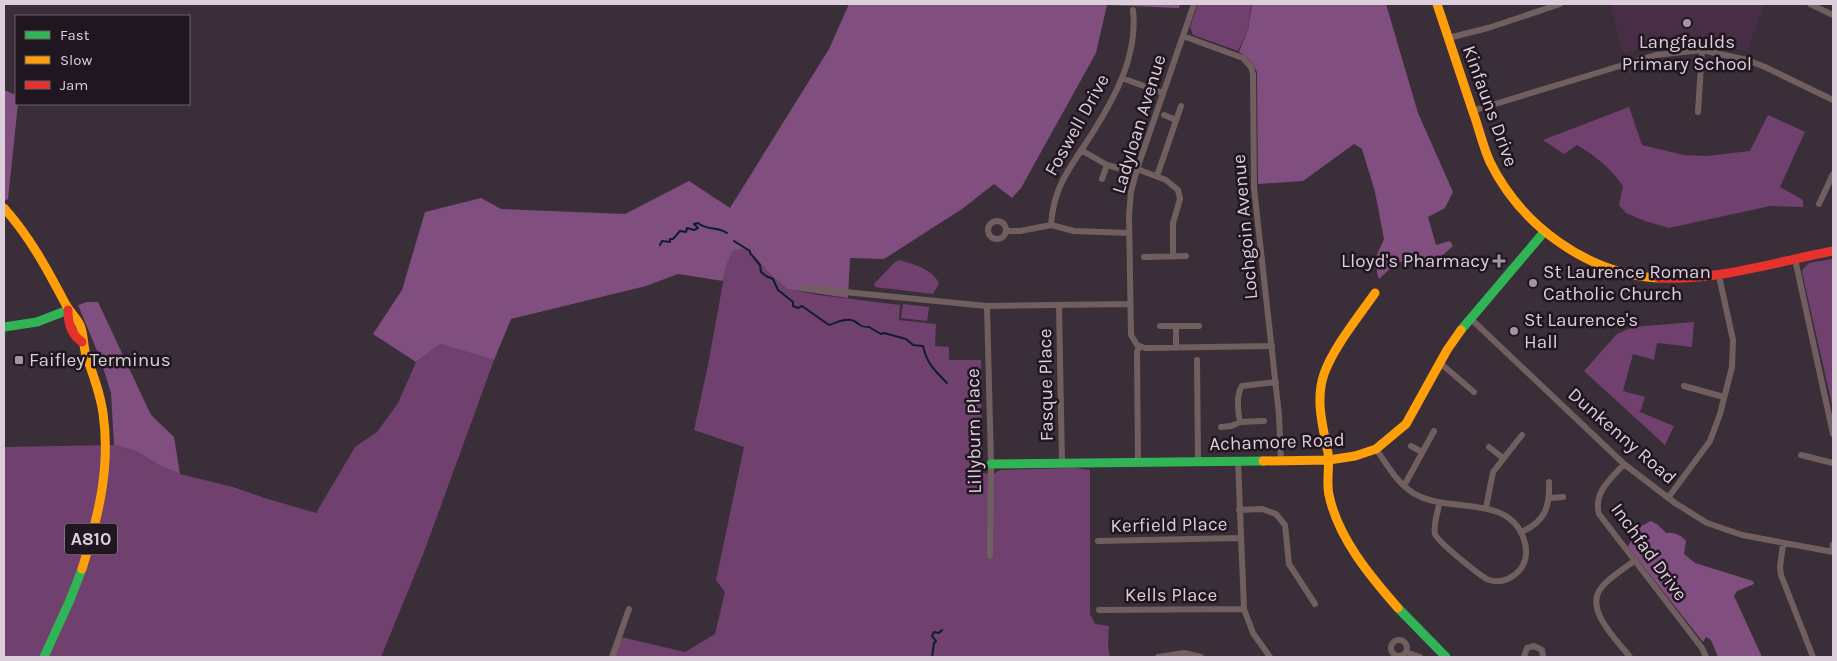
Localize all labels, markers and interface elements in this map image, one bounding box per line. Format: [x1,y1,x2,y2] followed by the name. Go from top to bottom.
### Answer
[15,15,190,105] legend
[1681,17,1693,29] marker: Langfaulds Primary School
[60,26,90,44] text: Fast
[1622,31,1752,75] place label: Langfaulds Primary School
[1458,42,1522,170] street label: Kinfauns Drive
[60,51,92,69] text: Slow
[1107,52,1171,196] street label: Ladyloan Avenue
[1040,70,1114,180] street label: Foswell Drive
[60,76,88,94] text: Jam
[1228,153,1262,301] street label: Lochgoin Avenue
[1341,250,1489,272] place label: Lloyd's Pharmacy
[1493,255,1505,267] marker: Lloyd's Pharmacy
[1543,261,1711,305] place label: St Laurence Roman Catholic Church
[1527,277,1539,289] marker: St Laurence Roman Catholic Church
[1524,309,1638,353] place label: St Laurence's Hall
[1508,325,1520,337] marker: St Laurence's Hall
[1034,328,1058,442] street label: Fasque Place
[29,349,171,371] place label: Faifley Terminus
[13,354,25,366] marker: Faifley Terminus
[962,368,986,494] street label: Lillyburn Place
[1563,383,1681,489] street label: Dunkenny Road
[1209,429,1345,455] street label: Achamore Road
[1606,499,1692,605] street label: Inchfad Drive
[1110,513,1228,537] street label: Kerfield Place
[65,524,117,554] road number: A810
[1125,584,1217,606] street label: Kells Place

